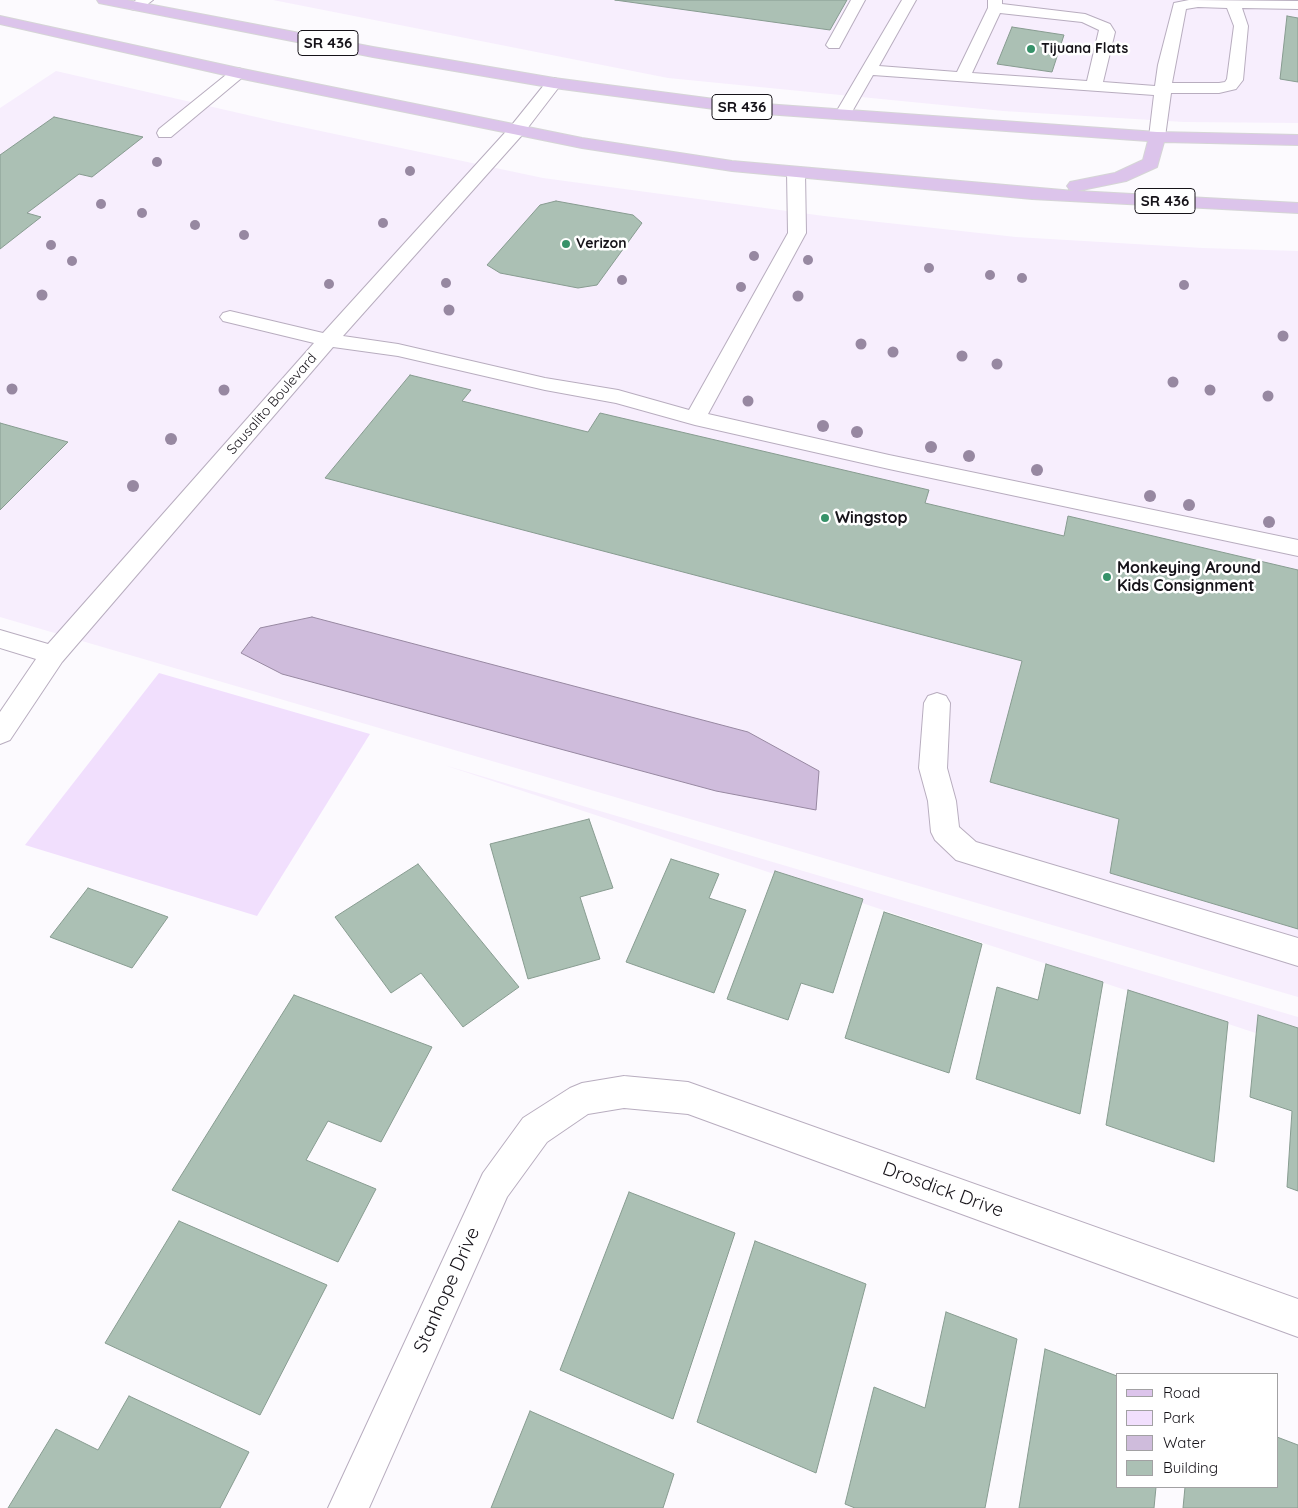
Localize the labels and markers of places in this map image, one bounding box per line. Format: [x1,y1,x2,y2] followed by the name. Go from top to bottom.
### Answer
[1041,41,1128,57] place label: Tijuana Flats
[1025,43,1037,55] marker: Tijuana Flats
[576,236,627,252] place label: Verizon
[560,238,572,250] marker: Verizon
[835,508,908,528] place label: Wingstop
[819,512,831,524] marker: Wingstop
[1117,558,1261,596] place label: Monkeying Around Kids Consignment
[1101,571,1113,583] marker: Monkeying Around Kids Consignment

